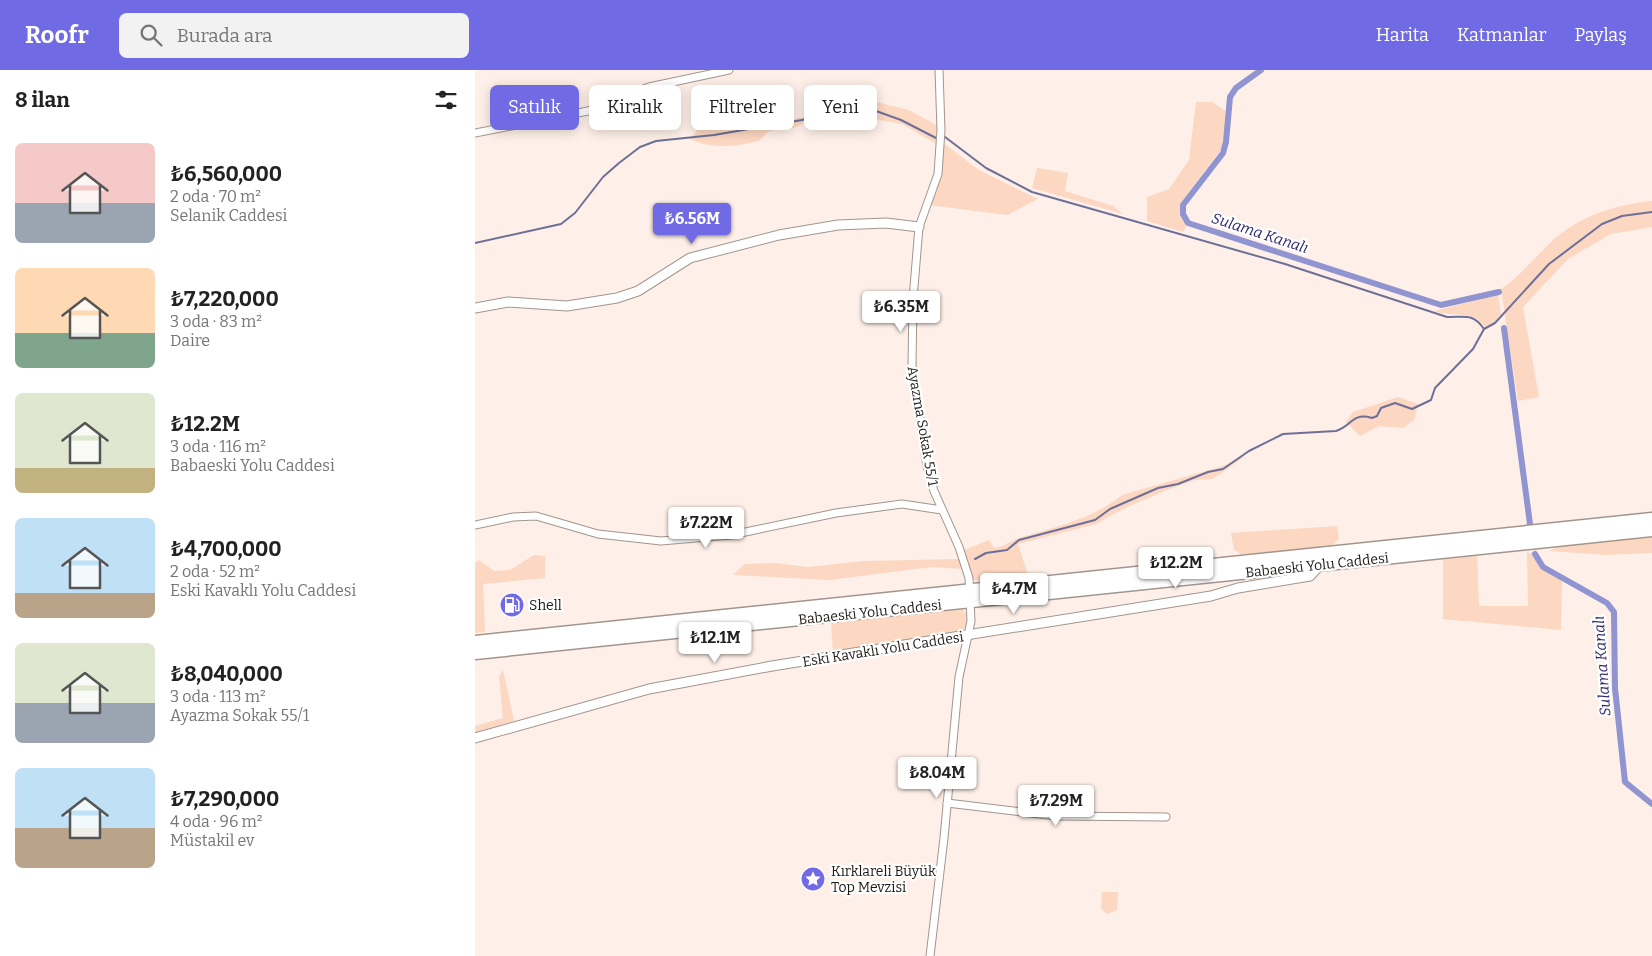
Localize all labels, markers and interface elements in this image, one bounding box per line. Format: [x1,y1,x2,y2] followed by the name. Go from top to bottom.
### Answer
[119,13,469,58] search box
[25,21,89,49] text: Roofr
[137,21,165,49] icon: search
[177,24,272,47] text: Burada ara
[1376,24,1429,46] text: Harita
[1457,24,1546,46] text: Katmanlar
[1574,24,1627,46] text: Paylaş
[490,85,579,130] chip: Satılık
[589,85,681,130] chip: Kiralık
[691,85,794,130] chip: Filtreler
[804,85,877,130] chip: Yeni
[432,86,460,114] icon: filters
[15,87,70,113] text: 8 ilan
[170,161,282,187] text: ₺6,560,000
[55,163,115,223] icon: home
[170,187,261,206] text: 2 oda · 70 m²
[651,202,733,245] pin: ₺6.56M
[170,206,287,225] text: Selanik Caddesi
[664,209,720,228] text: ₺6.56M
[1209,209,1311,257] water label: Sulama Kanalı
[170,286,279,312] text: ₺7,220,000
[55,288,115,348] icon: home
[860,290,942,333] pin: ₺6.35M
[873,297,929,316] text: ₺6.35M
[170,312,262,331] text: 3 oda · 83 m²
[170,331,210,350] text: Daire
[904,365,942,488] street label: Ayazma Sokak 55/1
[170,411,240,437] text: ₺12.2M
[55,413,115,473] icon: home
[170,437,266,456] text: 3 oda · 116 m²
[170,456,335,475] text: Babaeski Yolu Caddesi
[665,506,747,549] pin: ₺7.22M
[679,513,733,532] text: ₺7.22M
[170,536,282,562] text: ₺4,700,000
[55,538,115,598] icon: home
[1135,546,1217,589] pin: ₺12.2M
[1244,550,1390,581] street label: Babaeski Yolu Caddesi
[1149,553,1203,572] text: ₺12.2M
[170,562,260,581] text: 2 oda · 52 m²
[979,572,1049,615] pin: ₺4.7M
[991,579,1037,598] text: ₺4.7M
[170,581,356,600] text: Eski Kavaklı Yolu Caddesi
[499,592,525,618] fuel station icon: Shell
[529,597,562,614] place label: Shell
[797,597,943,628] street label: Babaeski Yolu Caddesi
[1590,615,1614,717] water label: Sulama Kanalı
[674,622,756,664] pin: ₺12.1M
[690,628,740,647] text: ₺12.1M
[801,628,965,671] street label: Eski Kavaklı Yolu Caddesi
[170,661,283,687] text: ₺8,040,000
[55,663,115,723] icon: home
[170,687,266,706] text: 3 oda · 113 m²
[170,706,309,725] text: Ayazma Sokak 55/1
[896,756,978,799] pin: ₺8.04M
[909,763,965,782] text: ₺8.04M
[1015,784,1097,827] pin: ₺7.29M
[170,786,279,812] text: ₺7,290,000
[55,788,115,848] icon: home
[1029,791,1083,810] text: ₺7.29M
[170,812,262,831] text: 4 oda · 96 m²
[170,831,254,850] text: Müstakil ev
[831,863,936,896] place label: Kırklareli Büyük Top Mevzisi
[800,866,826,892] place icon: Kırklareli Büyük Top Mevzisi

